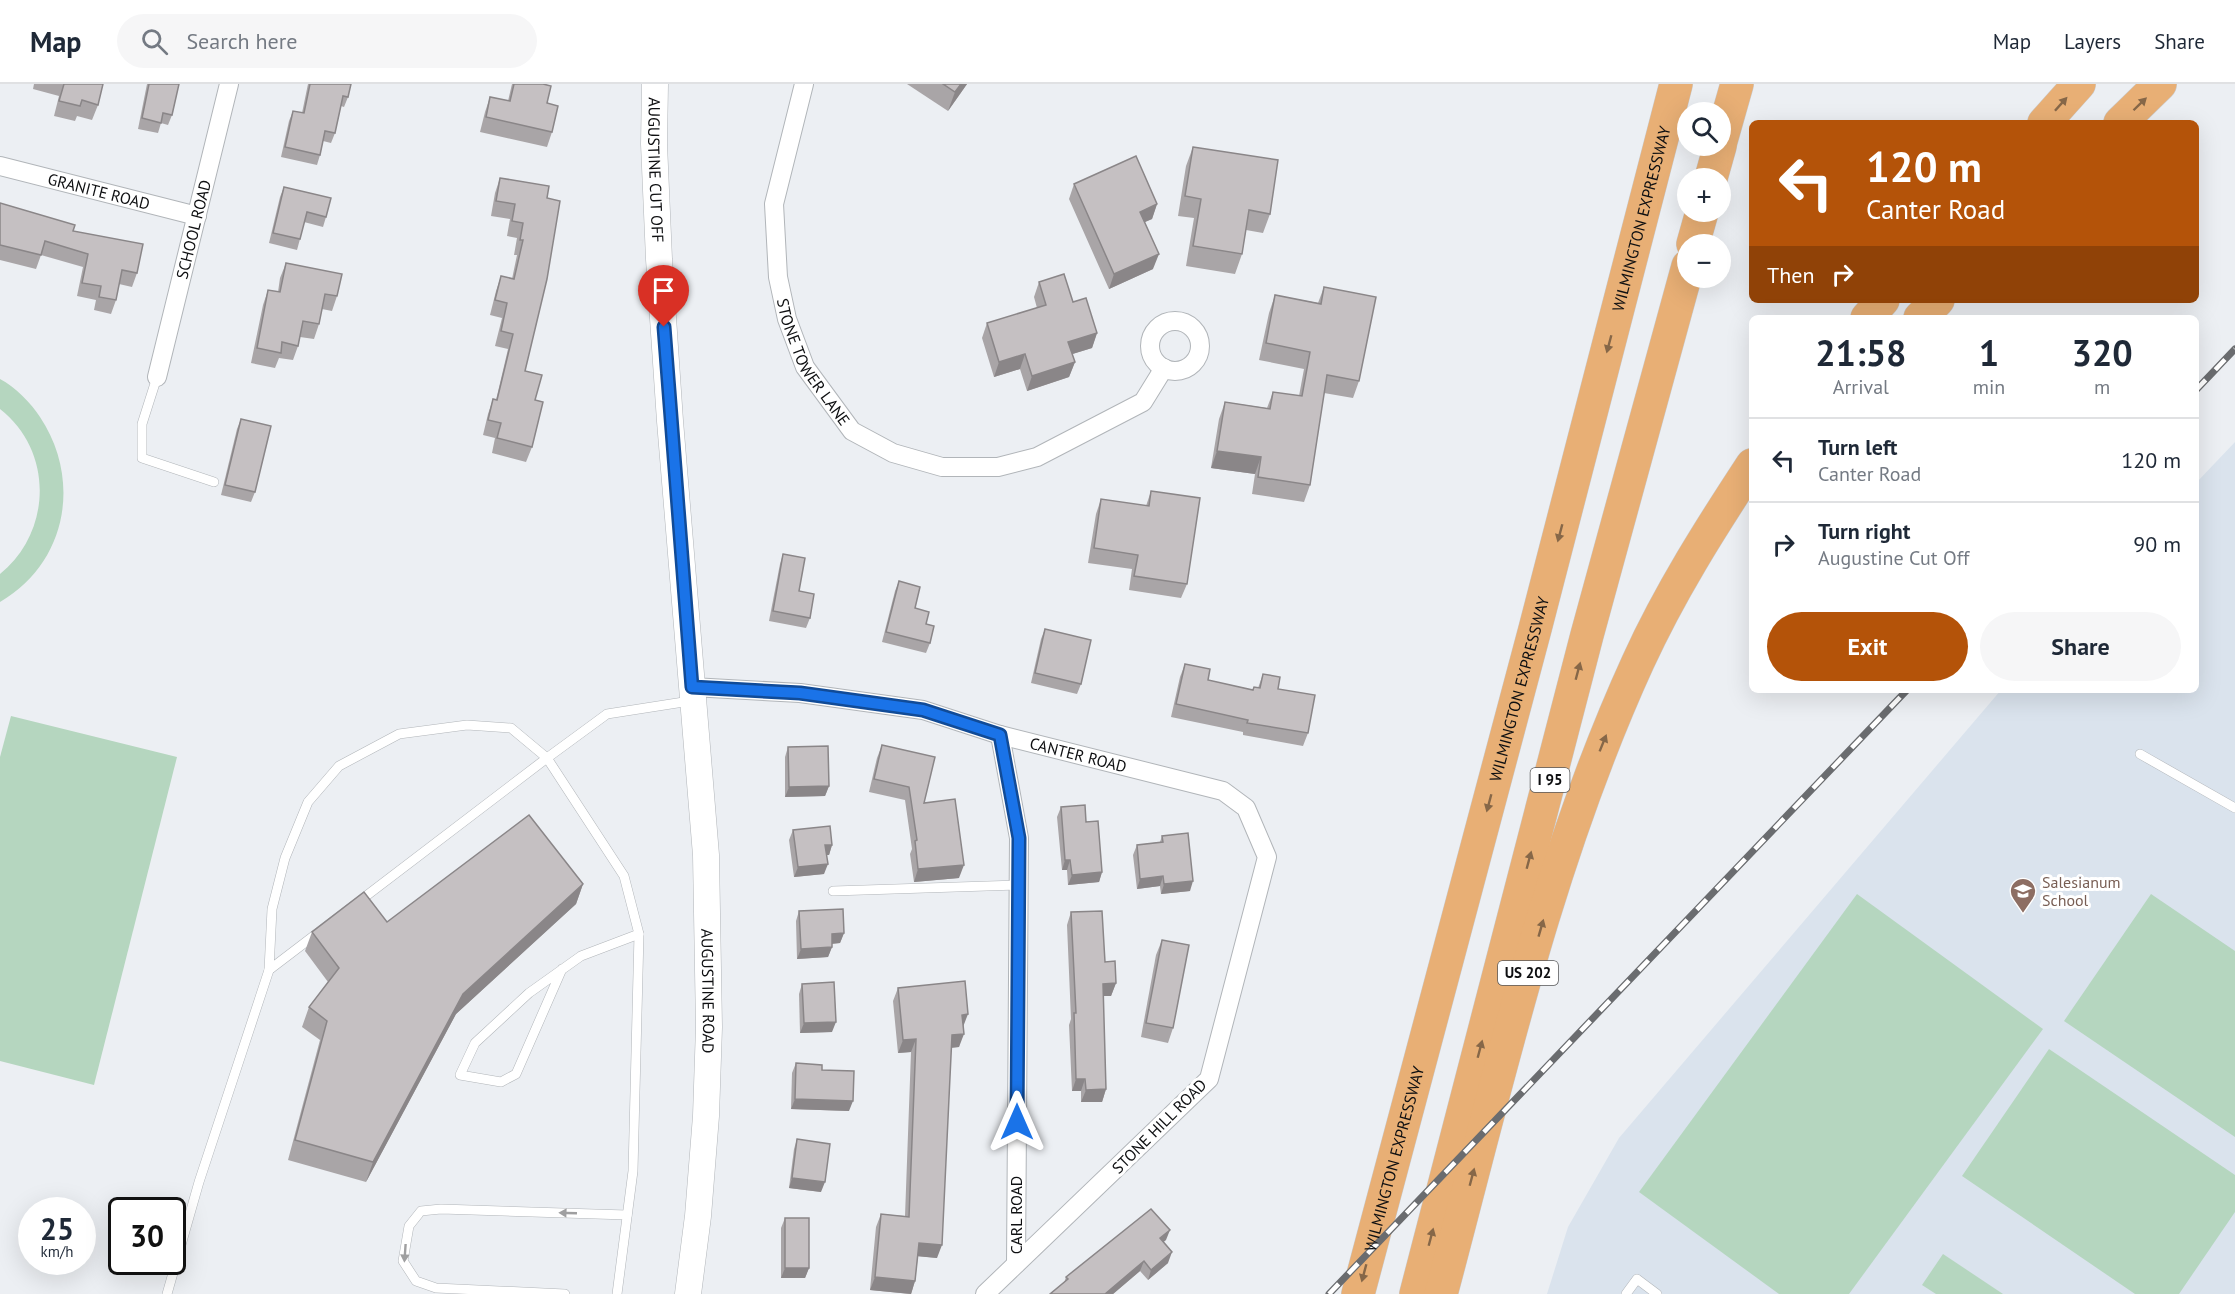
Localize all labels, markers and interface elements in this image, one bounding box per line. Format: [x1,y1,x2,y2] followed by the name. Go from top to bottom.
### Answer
[117,14,537,68] search box
[30,23,81,60] text: Map
[138,25,171,58] icon: search
[186,27,297,55] text: Search here
[1993,28,2031,55] text: Map
[2064,28,2121,55] text: Layers
[2154,28,2205,55] text: Share
[2054,96,2068,111] one-way arrow
[644,97,668,243] street label: AUGUSTINE CUT OFF
[2132,97,2146,111] one-way arrow
[1677,102,1731,288] map controls
[1677,102,1731,156] button: search
[1608,124,1675,314] street label: WILMINGTON EXPRESSWAY
[1866,139,1982,194] text: 120 m
[1767,144,1845,222] icon: left
[1677,168,1731,222] button: +
[46,169,152,214] street label: GRANITE ROAD
[171,178,215,281] street label: SCHOOL ROAD
[1866,192,2005,226] text: Canter Road
[1677,234,1731,288] button: −
[1826,258,1859,291] icon: right
[1767,261,1814,289] text: Then
[638,265,689,327] pin
[647,274,680,307] icon: arrive
[773,297,855,429] street label: STONE TOWER LANE
[1815,329,1907,376] text: 21:58
[1979,329,1999,376] text: 1
[2072,329,2133,376] text: 320
[1604,335,1614,353] one-way arrow
[1833,374,1889,400] text: Arrival
[1973,374,2005,400] text: min
[2094,374,2110,400] text: m
[1818,433,1898,461] text: Turn left
[1767,444,1800,477] icon: left
[2121,446,2181,474] text: 120 m
[1818,461,1921,487] text: Canter Road
[1818,517,1910,545] text: Turn right
[1555,524,1565,542] one-way arrow
[1767,528,1800,561] icon: right
[2133,530,2181,558] text: 90 m
[1818,545,1969,571] text: Augustine Cut Off
[1485,594,1553,784] street label: WILMINGTON EXPRESSWAY
[1767,612,1968,681] button: Exit
[1980,612,2181,681] button: Share
[1573,662,1583,680] one-way arrow
[1028,733,1129,776] street label: CANTER ROAD
[1598,734,1608,752] one-way arrow
[1530,768,1570,792] road number: I 95
[1483,793,1493,812] one-way arrow
[1524,851,1534,869] one-way arrow
[2042,872,2121,910] place label: Salesianum School
[2008,876,2038,914] school or university icon: Salesianum School
[1537,919,1546,937] one-way arrow
[697,928,719,1054] street label: AUGUSTINE ROAD
[1498,961,1558,985] road number: US 202
[1476,1040,1485,1058] one-way arrow
[1360,1064,1428,1253] street label: WILMINGTON EXPRESSWAY
[1107,1074,1211,1178] street label: STONE HILL ROAD
[985,1090,1049,1154] position arrow
[1468,1167,1478,1186] one-way arrow
[1006,1176,1026,1254] street label: CARL ROAD
[108,1197,186,1275] speed limit sign: 30
[40,1209,74,1248] text: 25
[559,1209,578,1218] one-way arrow
[1426,1228,1436,1247] one-way arrow
[41,1242,73,1261] text: km/h
[401,1244,410,1263] one-way arrow
[1359,1264,1368,1282] one-way arrow

